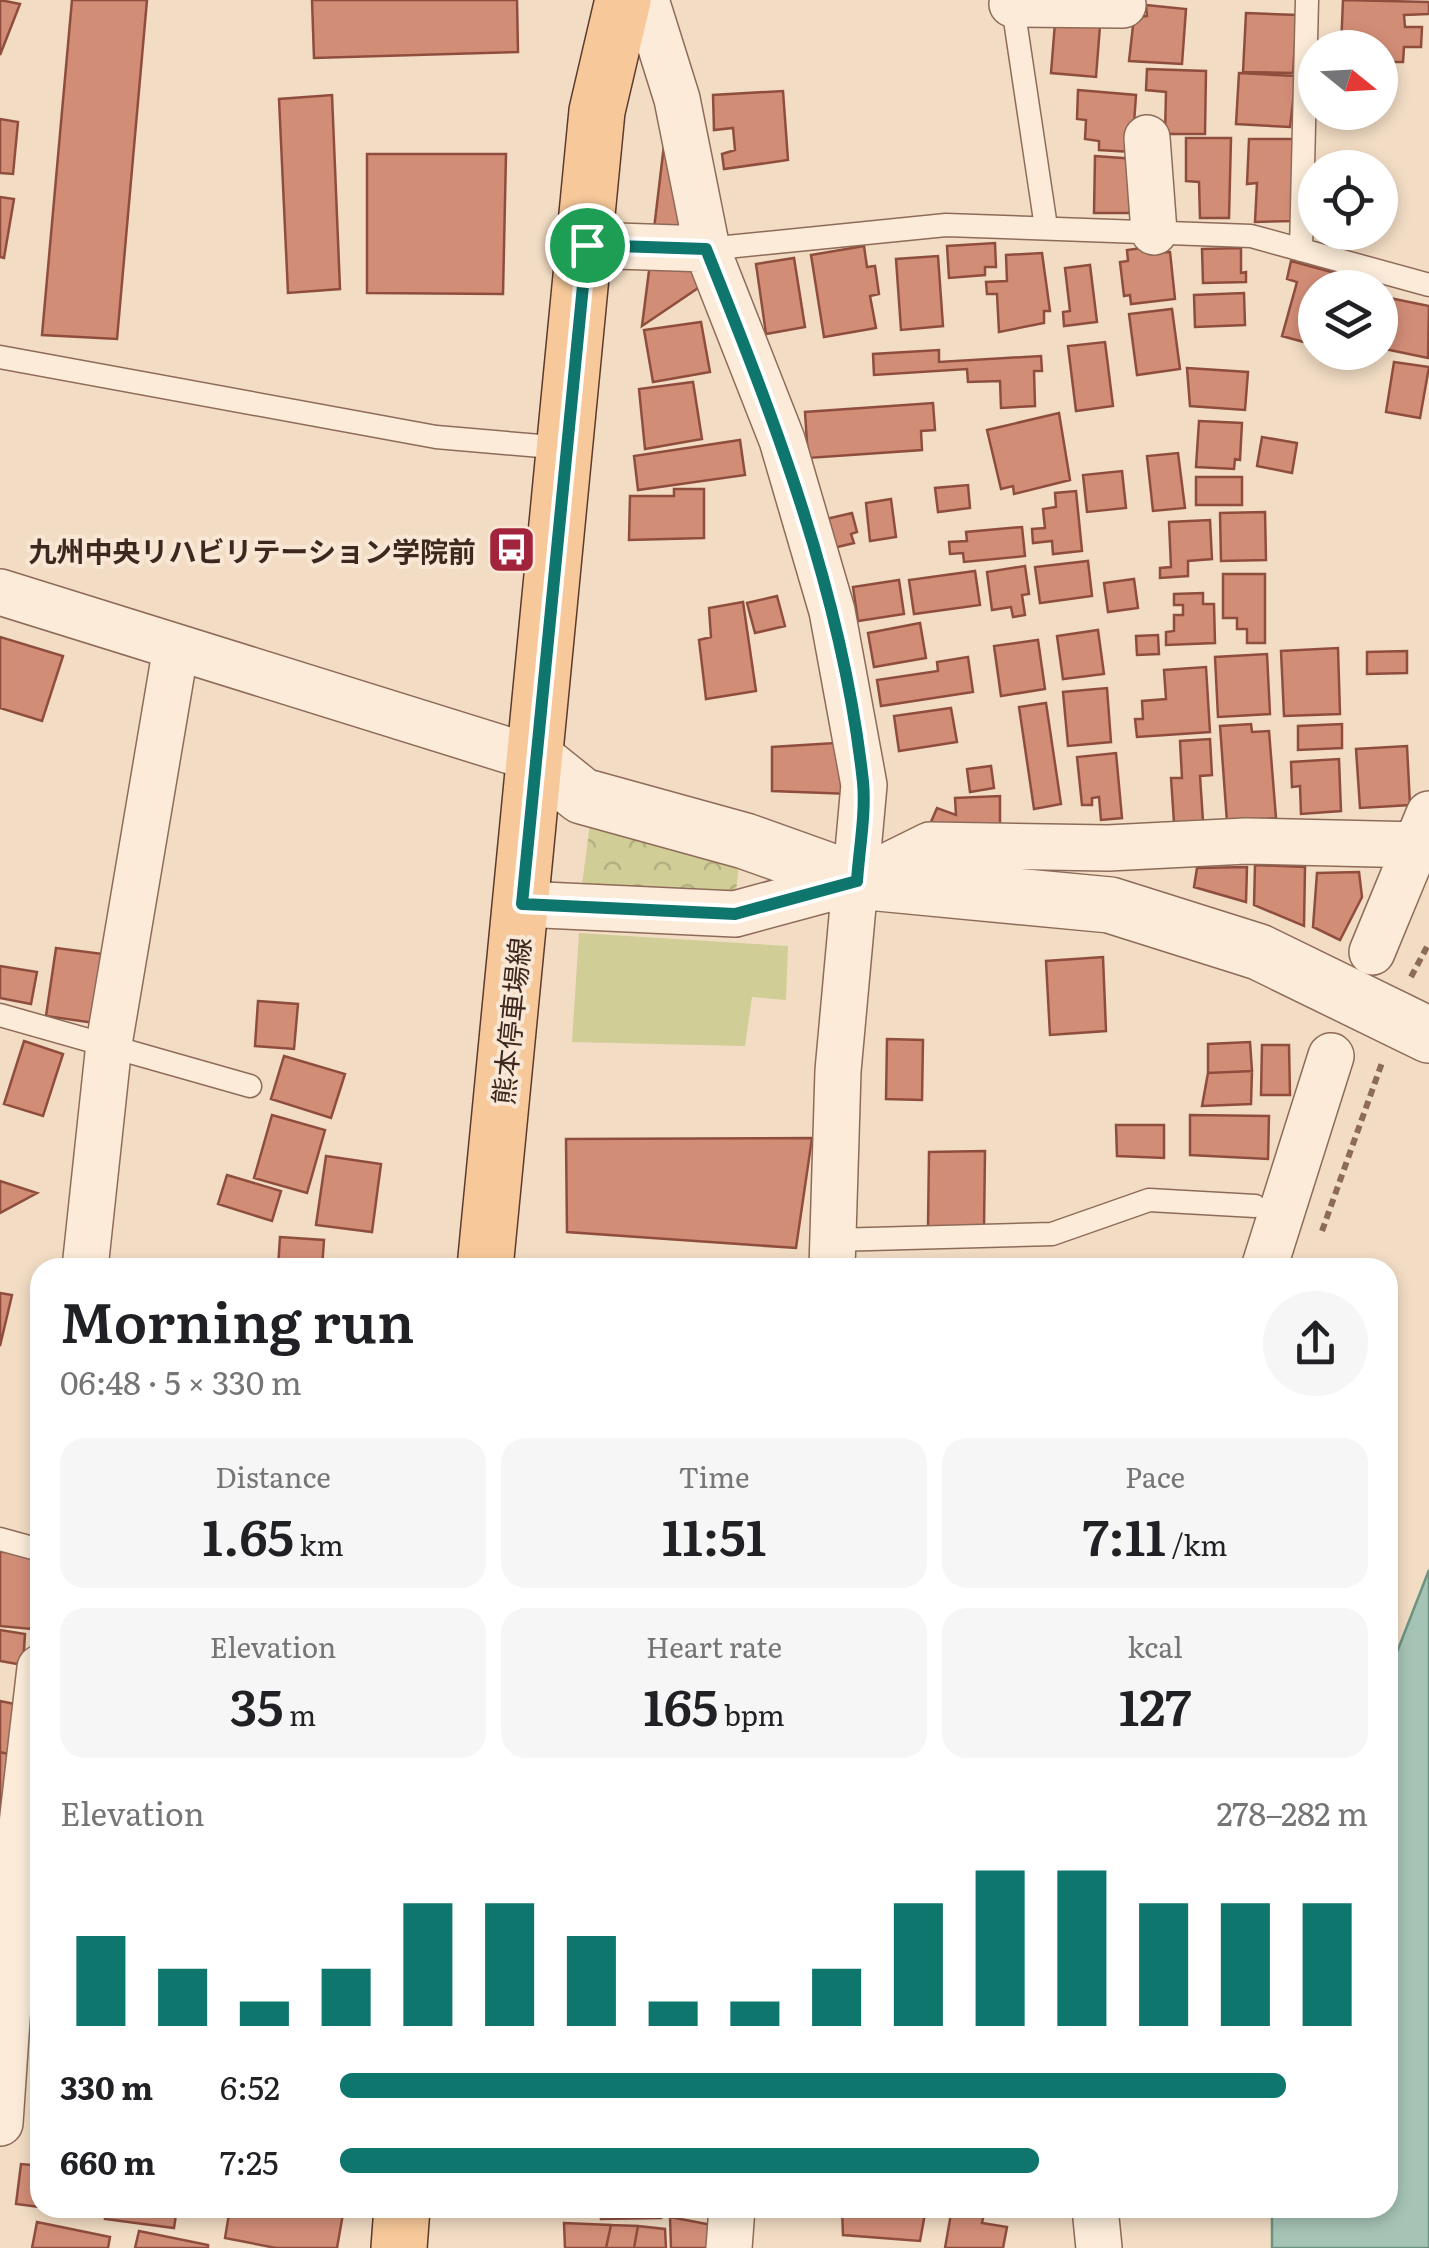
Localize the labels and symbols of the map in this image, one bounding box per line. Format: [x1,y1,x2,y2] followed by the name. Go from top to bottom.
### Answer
[1298,30,1398,130] north arrow
[545,203,630,288] pin
[485,524,537,576] bus stop icon: 九州中央リハビリテーション学院前
[29,529,476,571] place label: 九州中央リハビリテーション学院前
[480,935,540,1107] street label: 熊本停車場線

